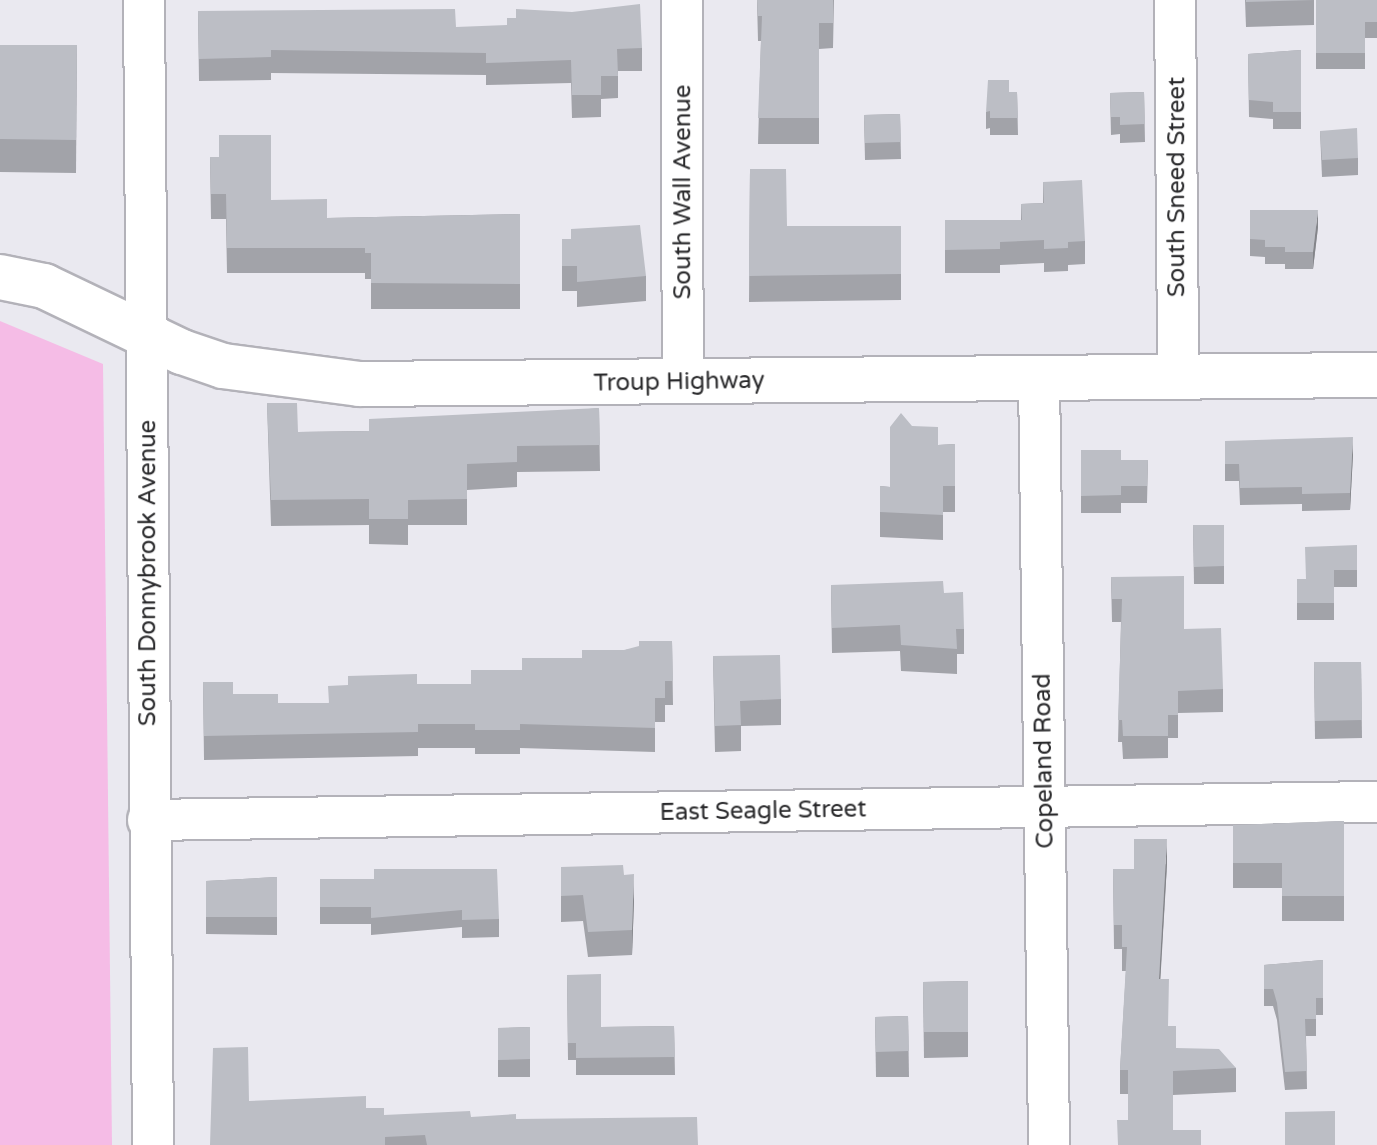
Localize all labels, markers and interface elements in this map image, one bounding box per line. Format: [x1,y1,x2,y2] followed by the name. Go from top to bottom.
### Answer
[1163,77,1191,297] street label: South Sneed Street
[669,85,697,299] street label: South Wall Avenue
[593,366,765,398] street label: Troup Highway
[134,420,162,726] street label: South Donnybrook Avenue
[1028,673,1060,849] street label: Copeland Road
[659,795,867,827] street label: East Seagle Street

